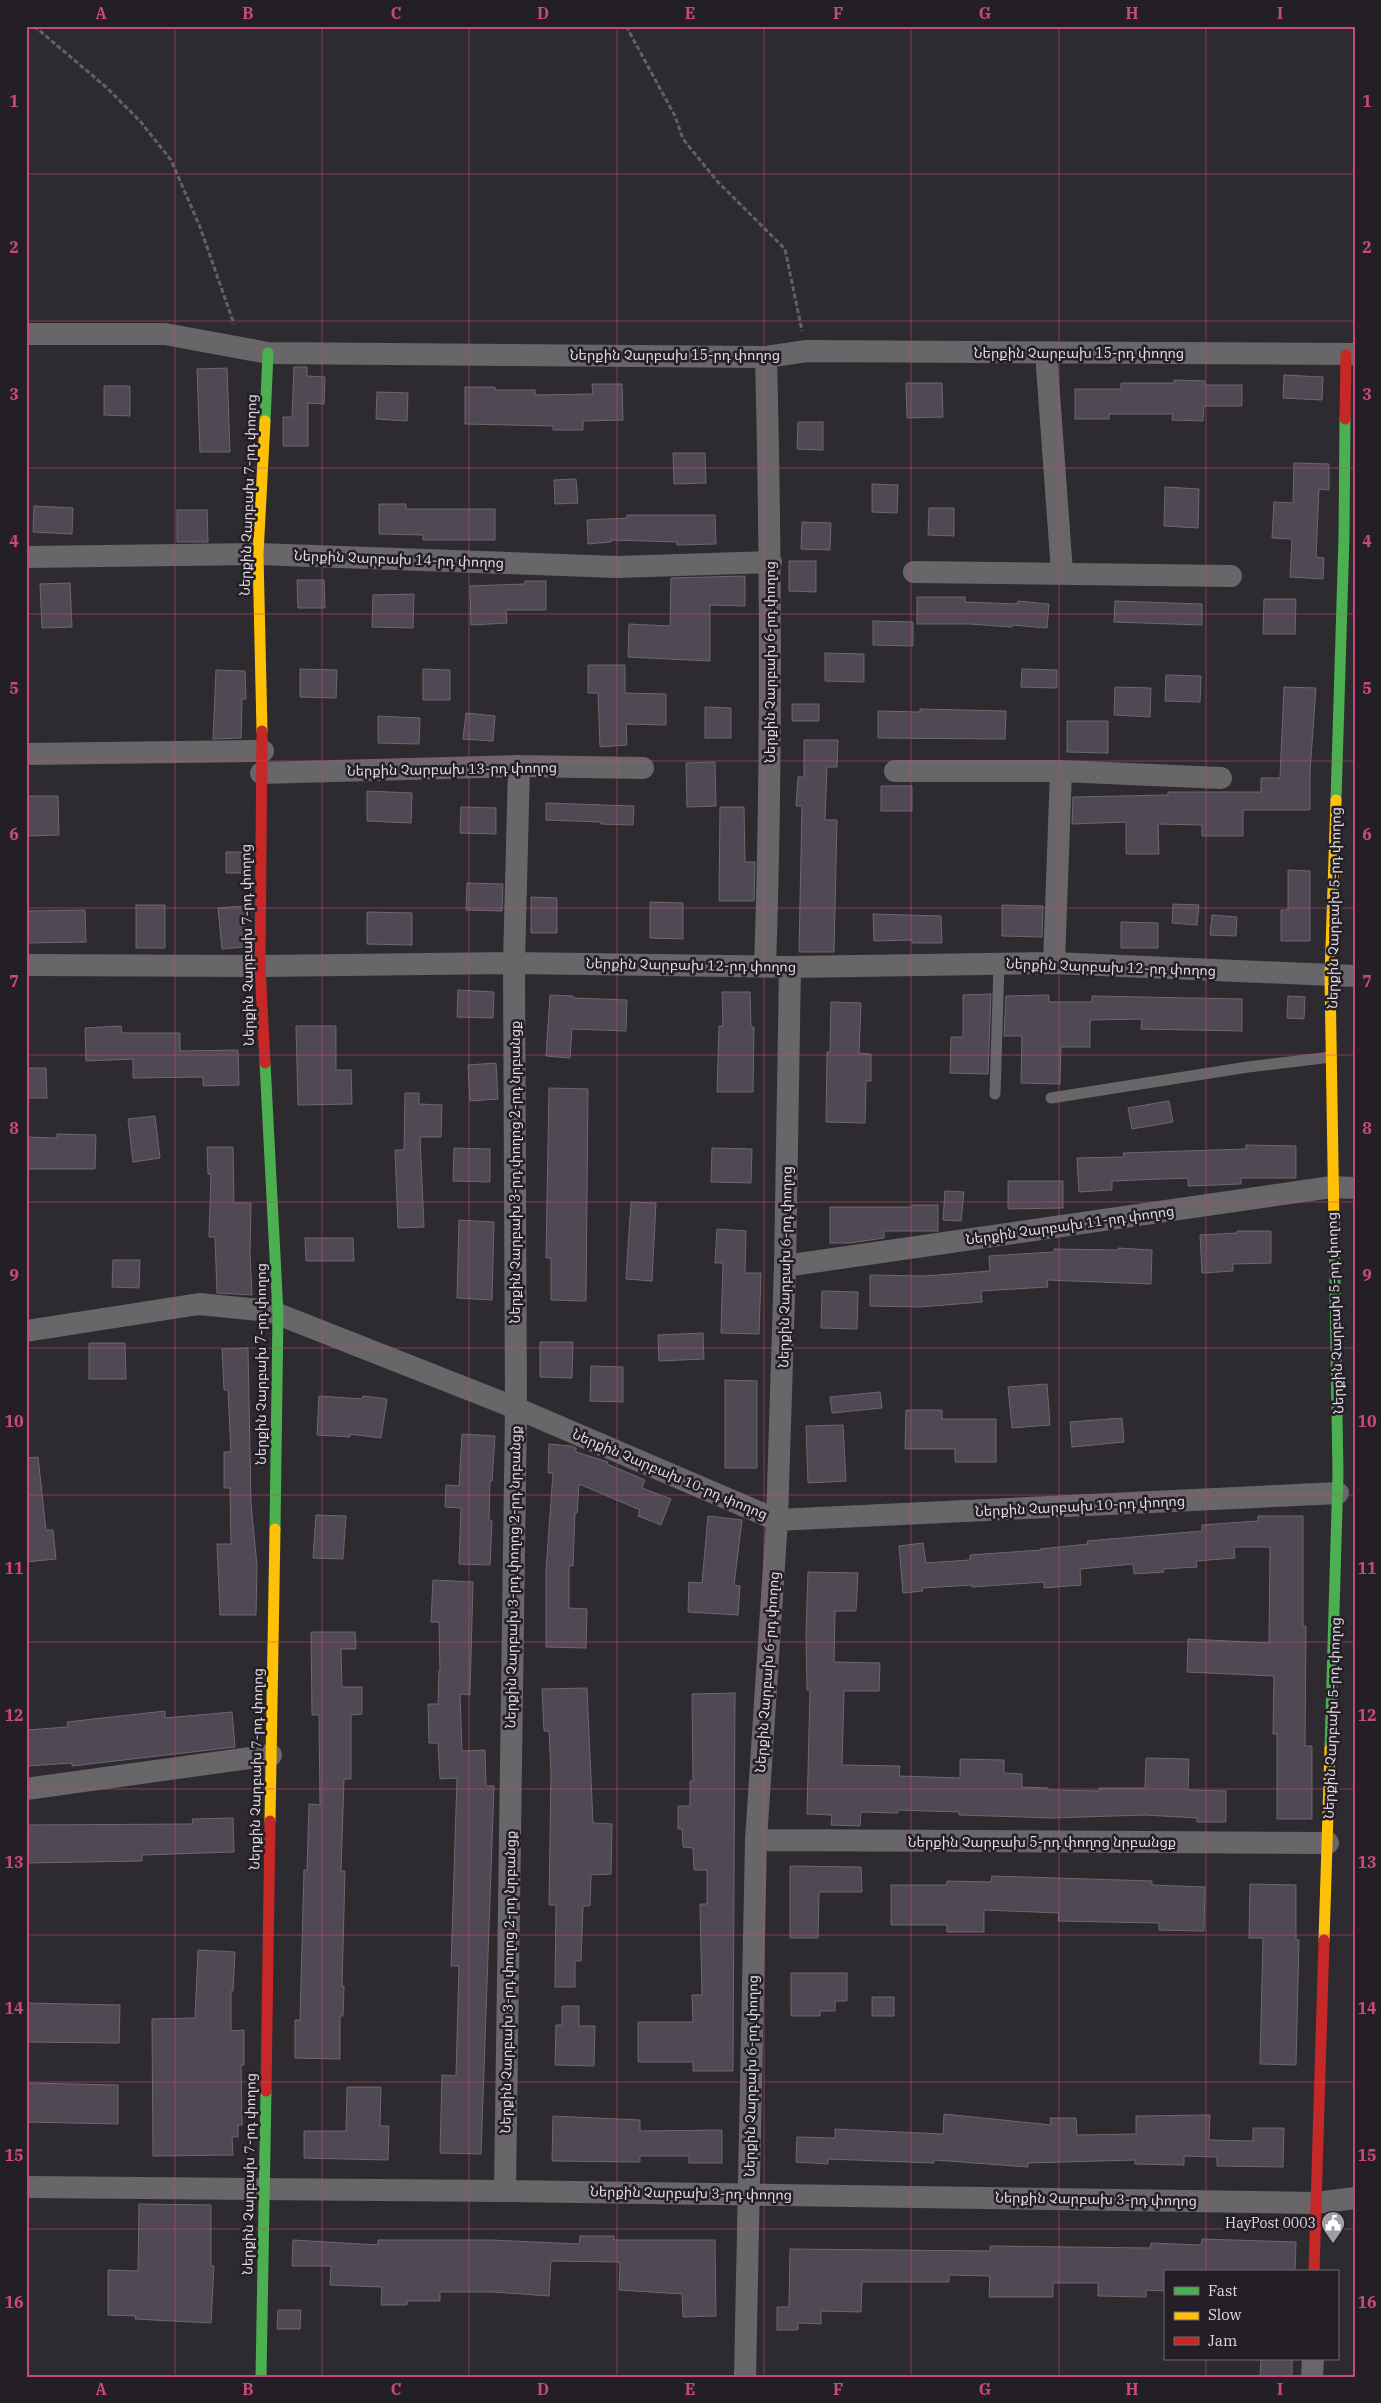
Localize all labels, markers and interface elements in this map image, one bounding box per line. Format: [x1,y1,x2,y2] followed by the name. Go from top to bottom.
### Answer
[95,3,107,23] text: A
[242,3,254,23] text: B
[391,3,401,23] text: C
[537,3,549,23] text: D
[685,3,695,23] text: E
[833,3,843,23] text: F
[979,3,991,23] text: G
[1126,3,1139,23] text: H
[1277,3,1283,23] text: I
[9,91,19,111] text: 1
[1362,91,1372,111] text: 1
[9,237,19,257] text: 2
[1362,237,1372,257] text: 2
[974,344,1184,362] street label: Ներքին Չարբախ 15-րդ փողոց
[570,346,780,364] street label: Ներքին Չարբախ 15-րդ փողոց
[9,384,19,404] text: 3
[1362,384,1372,404] text: 3
[235,394,261,596] street label: Ներքին Չարբախ 7-րդ փողոց
[9,531,19,551] text: 4
[1362,531,1372,551] text: 4
[294,546,504,572] street label: Ներքին Չարբախ 14-րդ փողոց
[761,561,779,763] street label: Ներքին Չարբախ 6-րդ փողոց
[9,678,19,698] text: 5
[1362,678,1372,698] text: 5
[347,758,557,780] street label: Ներքին Չարբախ 13-րդ փողոց
[1323,807,1345,1009] street label: Ներքին Չարբախ 5-րդ փողոց
[9,824,19,844] text: 6
[1362,824,1372,844] text: 6
[236,844,258,1046] street label: Ներքին Չարբախ 7-րդ փողոց
[586,954,796,976] street label: Ներքին Չարբախ 12-րդ փողոց
[1006,954,1216,980] street label: Ներքին Չարբախ 12-րդ փողոց
[9,971,19,991] text: 7
[1362,971,1372,991] text: 7
[506,1021,524,1323] street label: Ներքին Չարբախ 3-րդ փողոց 2-րդ նրբանցք
[9,1118,19,1138] text: 8
[1362,1118,1372,1138] text: 8
[774,1166,796,1368] street label: Ներքին Չարբախ 6-րդ փողոց
[965,1201,1175,1249] street label: Ներքին Չարբախ 11-րդ փողոց
[1322,1212,1348,1414] street label: Ներքին Չարբախ 5-րդ փողոց
[252,1263,270,1465] street label: Ներքին Չարբախ 7-րդ փողոց
[9,1265,19,1285] text: 9
[1362,1265,1372,1285] text: 9
[4,1411,24,1431] text: 10
[1357,1411,1377,1431] text: 10
[501,1425,525,1729] street label: Ներքին Չարբախ 3-րդ փողոց 2-րդ նրբանցք
[570,1425,770,1523] street label: Ներքին Չարբախ 10-րդ փողոց
[974,1492,1186,1520] street label: Ներքին Չարբախ 10-րդ փողոց
[4,1558,24,1578] text: 11
[1357,1558,1377,1578] text: 11
[751,1571,783,1773] street label: Ներքին Չարբախ 6-րդ փողոց
[1319,1617,1345,1819] street label: Ներքին Չարբախ 5-րդ փողոց
[245,1668,267,1870] street label: Ներքին Չարբախ 7-րդ փողոց
[4,1705,24,1725] text: 12
[1357,1705,1377,1725] text: 12
[496,1830,520,2134] street label: Ներքին Չարբախ 3-րդ փողոց 2-րդ նրբանցք
[908,1833,1176,1851] street label: Ներքին Չարբախ 5-րդ փողոց նրբանցք
[4,1852,24,1872] text: 13
[1357,1852,1377,1872] text: 13
[740,1975,762,2177] street label: Ներքին Չարբախ 6-րդ փողոց
[4,1998,24,2018] text: 14
[1357,1998,1377,2018] text: 14
[238,2073,260,2275] street label: Ներքին Չարբախ 7-րդ փողոց
[4,2145,24,2165] text: 15
[1357,2145,1377,2165] text: 15
[590,2182,792,2204] street label: Ներքին Չարբախ 3-րդ փողոց
[995,2188,1197,2210] street label: Ներքին Չարբախ 3-րդ փողոց
[1320,2210,1346,2244] public building icon: HayPost 0003
[1225,2214,1316,2232] place label: HayPost 0003
[1164,2270,1338,2360] legend
[1208,2281,1238,2300] text: Fast
[4,2292,24,2312] text: 16
[1357,2292,1377,2312] text: 16
[1208,2305,1242,2324] text: Slow
[1208,2331,1237,2350] text: Jam
[95,2379,107,2399] text: A
[242,2379,254,2399] text: B
[391,2379,401,2399] text: C
[537,2379,549,2399] text: D
[685,2379,695,2399] text: E
[833,2379,843,2399] text: F
[979,2379,991,2399] text: G
[1126,2379,1139,2399] text: H
[1277,2379,1283,2399] text: I

